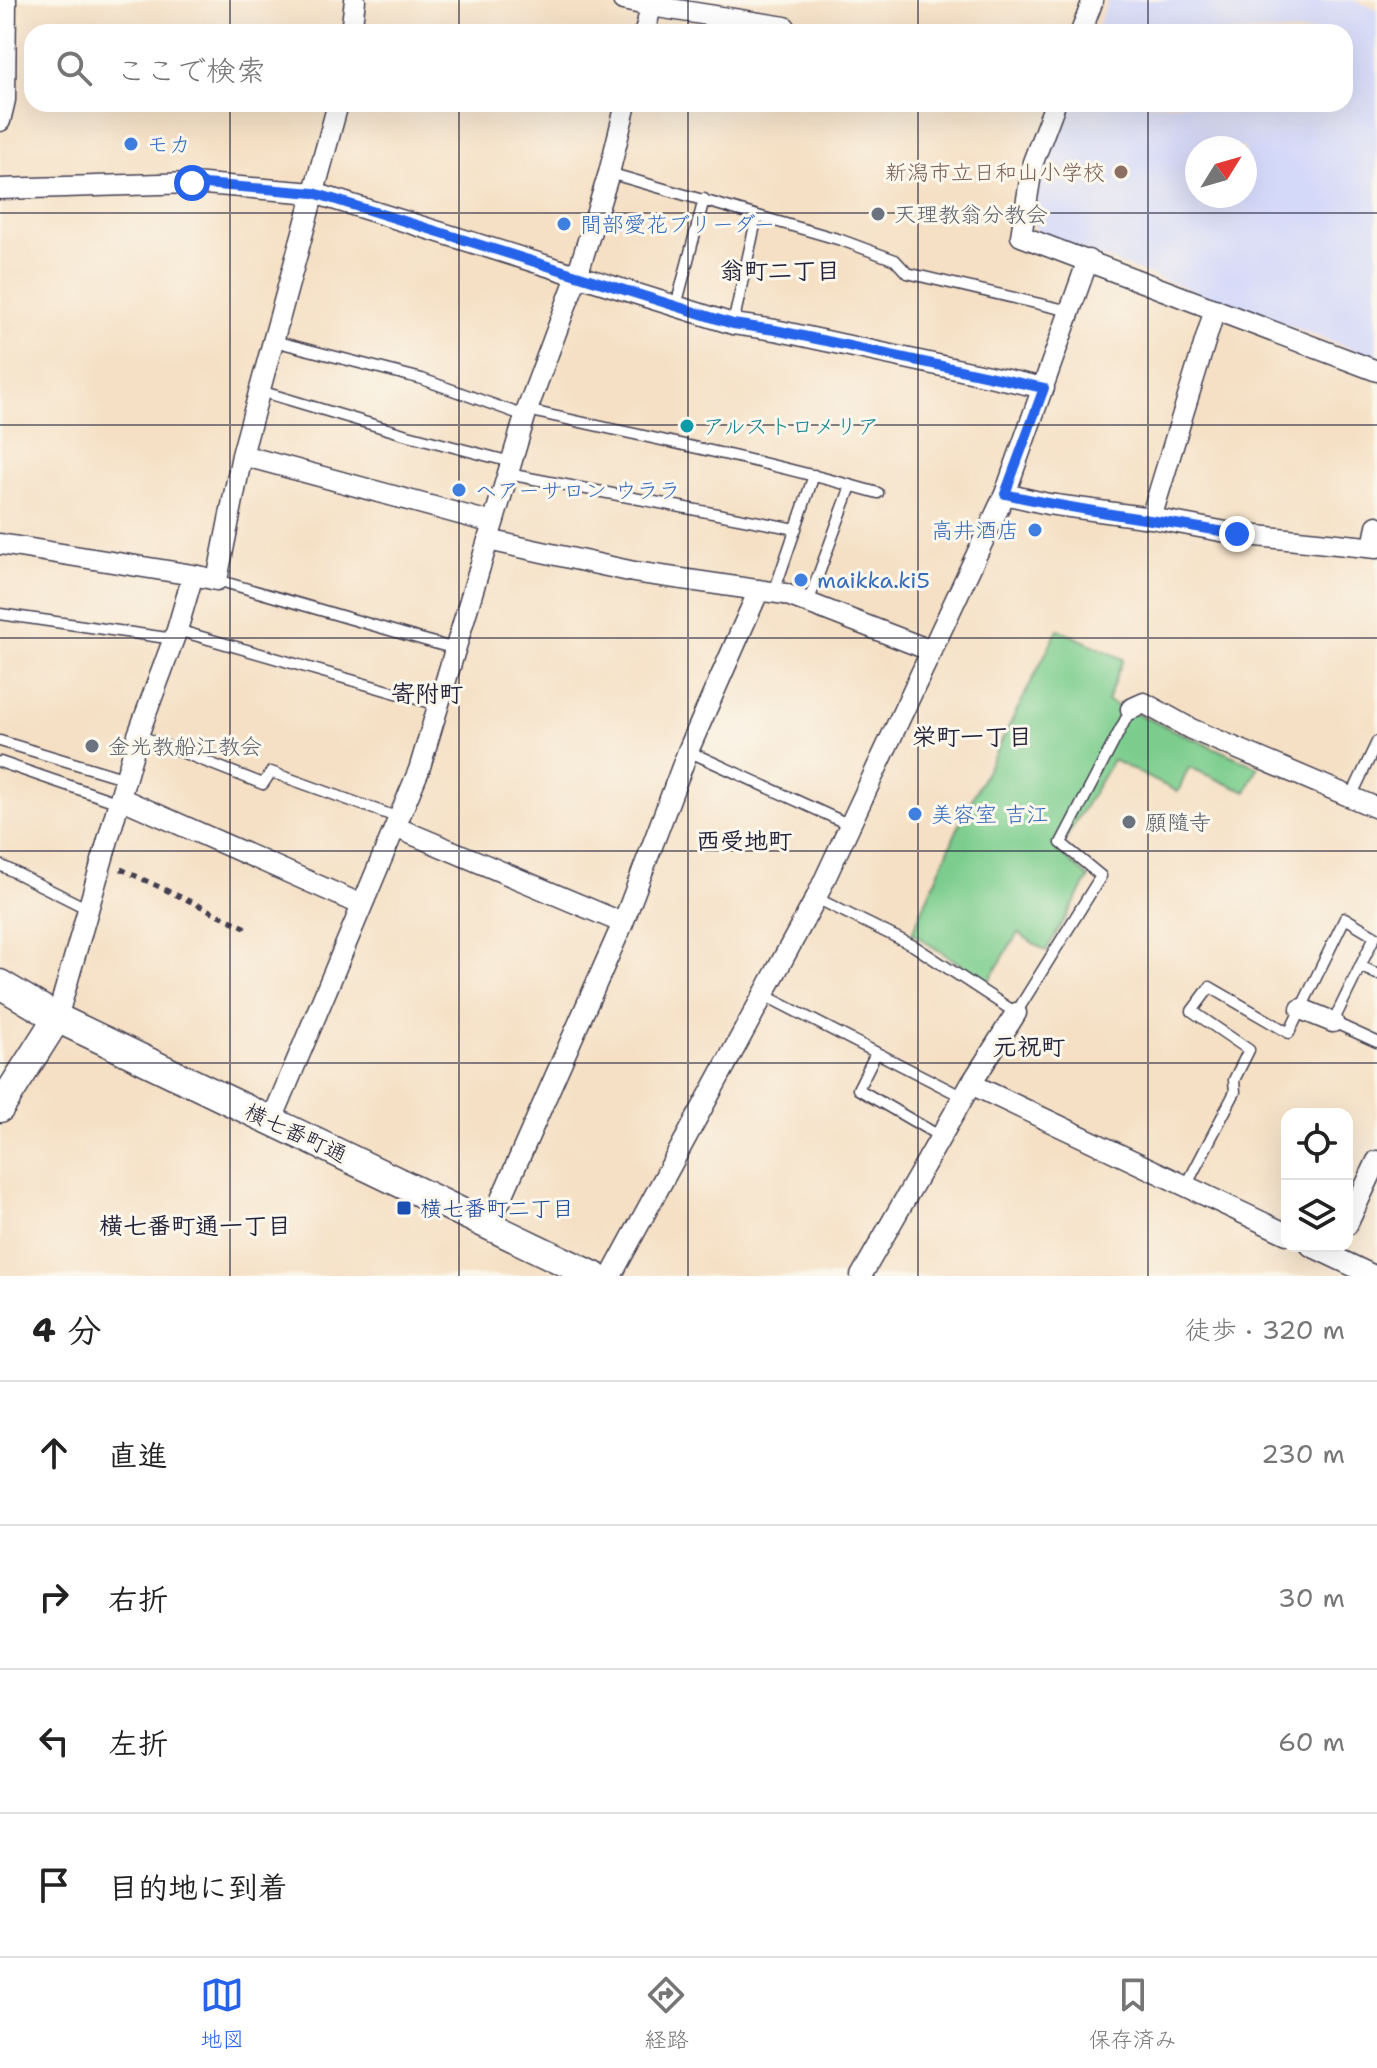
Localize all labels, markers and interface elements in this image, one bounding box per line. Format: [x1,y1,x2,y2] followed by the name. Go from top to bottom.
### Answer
[24,24,1353,112] search box
[52,46,96,90] icon: search
[116,50,266,91] text: ここで検索
[147,130,191,159] place label: モカ
[122,135,140,153] marker: モカ
[1185,136,1257,208] north arrow
[885,158,1105,187] place label: 新潟市立日和山小学校
[1112,163,1130,181] marker: 新潟市立日和山小学校
[174,165,210,201] route start
[894,200,1048,229] place label: 天理教翁分教会
[869,205,887,223] marker: 天理教翁分教会
[580,210,775,239] place label: 間部愛花ブリーダー
[555,215,573,233] marker: 間部愛花ブリーダー
[720,255,840,287] district label: 翁町二丁目
[703,412,879,441] place label: アルストロメリア
[678,417,696,435] marker: アルストロメリア
[475,476,681,505] place label: ヘアーサロン ウララ
[450,481,468,499] marker: ヘアーサロン ウララ
[931,516,1019,545] place label: 高井酒店
[1219,516,1255,552] route end
[1026,521,1044,539] marker: 高井酒店
[817,566,930,595] place label: maikka.ki5
[792,571,810,589] marker: maikka.ki5
[391,678,463,710] district label: 寄附町
[912,721,1032,753] district label: 栄町一丁目
[108,732,262,761] place label: 金光教船江教会
[83,737,101,755] marker: 金光教船江教会
[931,800,1049,829] place label: 美容室 吉江
[906,805,924,823] marker: 美容室 吉江
[1145,808,1211,837] place label: 願隨寺
[1120,813,1138,831] marker: 願隨寺
[696,825,792,857] district label: 西受地町
[993,1031,1065,1063] district label: 元祝町
[240,1097,352,1169] street label: 横七番町通
[1281,1108,1353,1252] map controls
[1281,1108,1353,1180] button: locate
[1281,1180,1353,1252] button: layers
[420,1194,574,1223] place label: 横七番町二丁目
[395,1199,413,1217] marker: 横七番町二丁目
[99,1210,291,1242] district label: 横七番町通一丁目
[32,1307,102,1353] text: 4 分
[1185,1312,1345,1347] text: 徒歩 · 320 m
[32,1431,76,1475] icon: ahead
[108,1435,168,1476] text: 直進
[1261,1436,1345,1471] text: 230 m
[32,1575,76,1619] icon: right
[108,1579,168,1620] text: 右折
[1278,1580,1345,1615] text: 30 m
[32,1719,76,1763] icon: left
[108,1723,168,1764] text: 左折
[1278,1724,1345,1759] text: 60 m
[32,1863,76,1907] icon: arrive
[108,1867,288,1908] text: 目的地に到着
[200,1973,244,2054] tab: 地図
[644,1973,689,2054] tab: 経路
[1089,1973,1177,2054] tab: 保存済み

